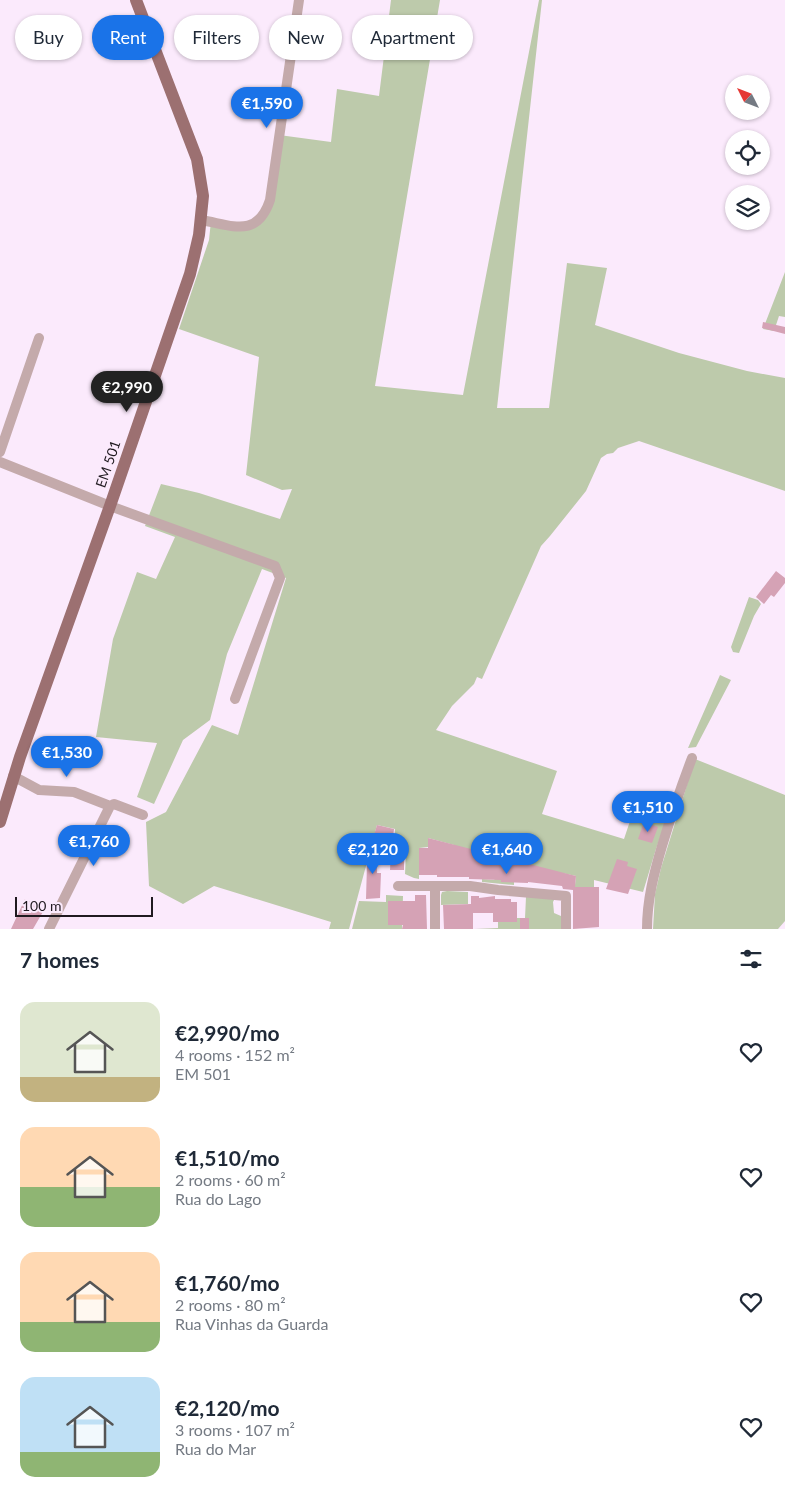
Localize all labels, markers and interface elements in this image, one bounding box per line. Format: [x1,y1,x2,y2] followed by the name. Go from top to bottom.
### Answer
[15,15,82,60] chip: Buy
[92,15,164,60] chip: Rent
[174,15,259,60] chip: Filters
[269,15,342,60] chip: New
[352,15,473,60] chip: Apartment
[725,75,770,120] north arrow
[725,75,770,230] map controls
[226,86,308,129] pin: €1,590
[242,93,292,112] text: €1,590
[725,130,770,175] button: locate
[725,185,770,230] button: layers
[86,370,168,413] pin: €2,990
[102,377,152,396] text: €2,990
[92,438,124,490] street label: EM 501
[26,736,108,778] pin: €1,530
[42,742,92,761] text: €1,530
[607,790,689,833] pin: €1,510
[623,797,673,816] text: €1,510
[53,824,135,867] pin: €1,760
[69,831,119,850] text: €1,760
[332,832,414,875] pin: €2,120
[466,832,548,875] pin: €1,640
[348,839,398,858] text: €2,120
[482,839,532,858] text: €1,640
[15,894,152,917] scale bar
[22,897,61,914] text: 100 m
[737,945,765,973] icon: filters
[20,947,99,972] text: 7 homes
[175,1020,280,1045] text: €2,990/mo
[60,1022,120,1082] icon: home
[737,1038,765,1066] icon: heart
[175,1045,295,1064] text: 4 rooms · 152 m²
[175,1064,231,1083] text: EM 501
[175,1145,280,1170] text: €1,510/mo
[60,1147,120,1207] icon: home
[737,1163,765,1191] icon: heart
[175,1170,286,1189] text: 2 rooms · 60 m²
[175,1189,261,1208] text: Rua do Lago
[175,1270,280,1295] text: €1,760/mo
[60,1272,120,1332] icon: home
[737,1288,765,1316] icon: heart
[175,1295,286,1314] text: 2 rooms · 80 m²
[175,1314,328,1333] text: Rua Vinhas da Guarda
[175,1395,280,1420] text: €2,120/mo
[60,1397,120,1457] icon: home
[737,1413,765,1441] icon: heart
[175,1420,295,1439] text: 3 rooms · 107 m²
[175,1439,256,1458] text: Rua do Mar

